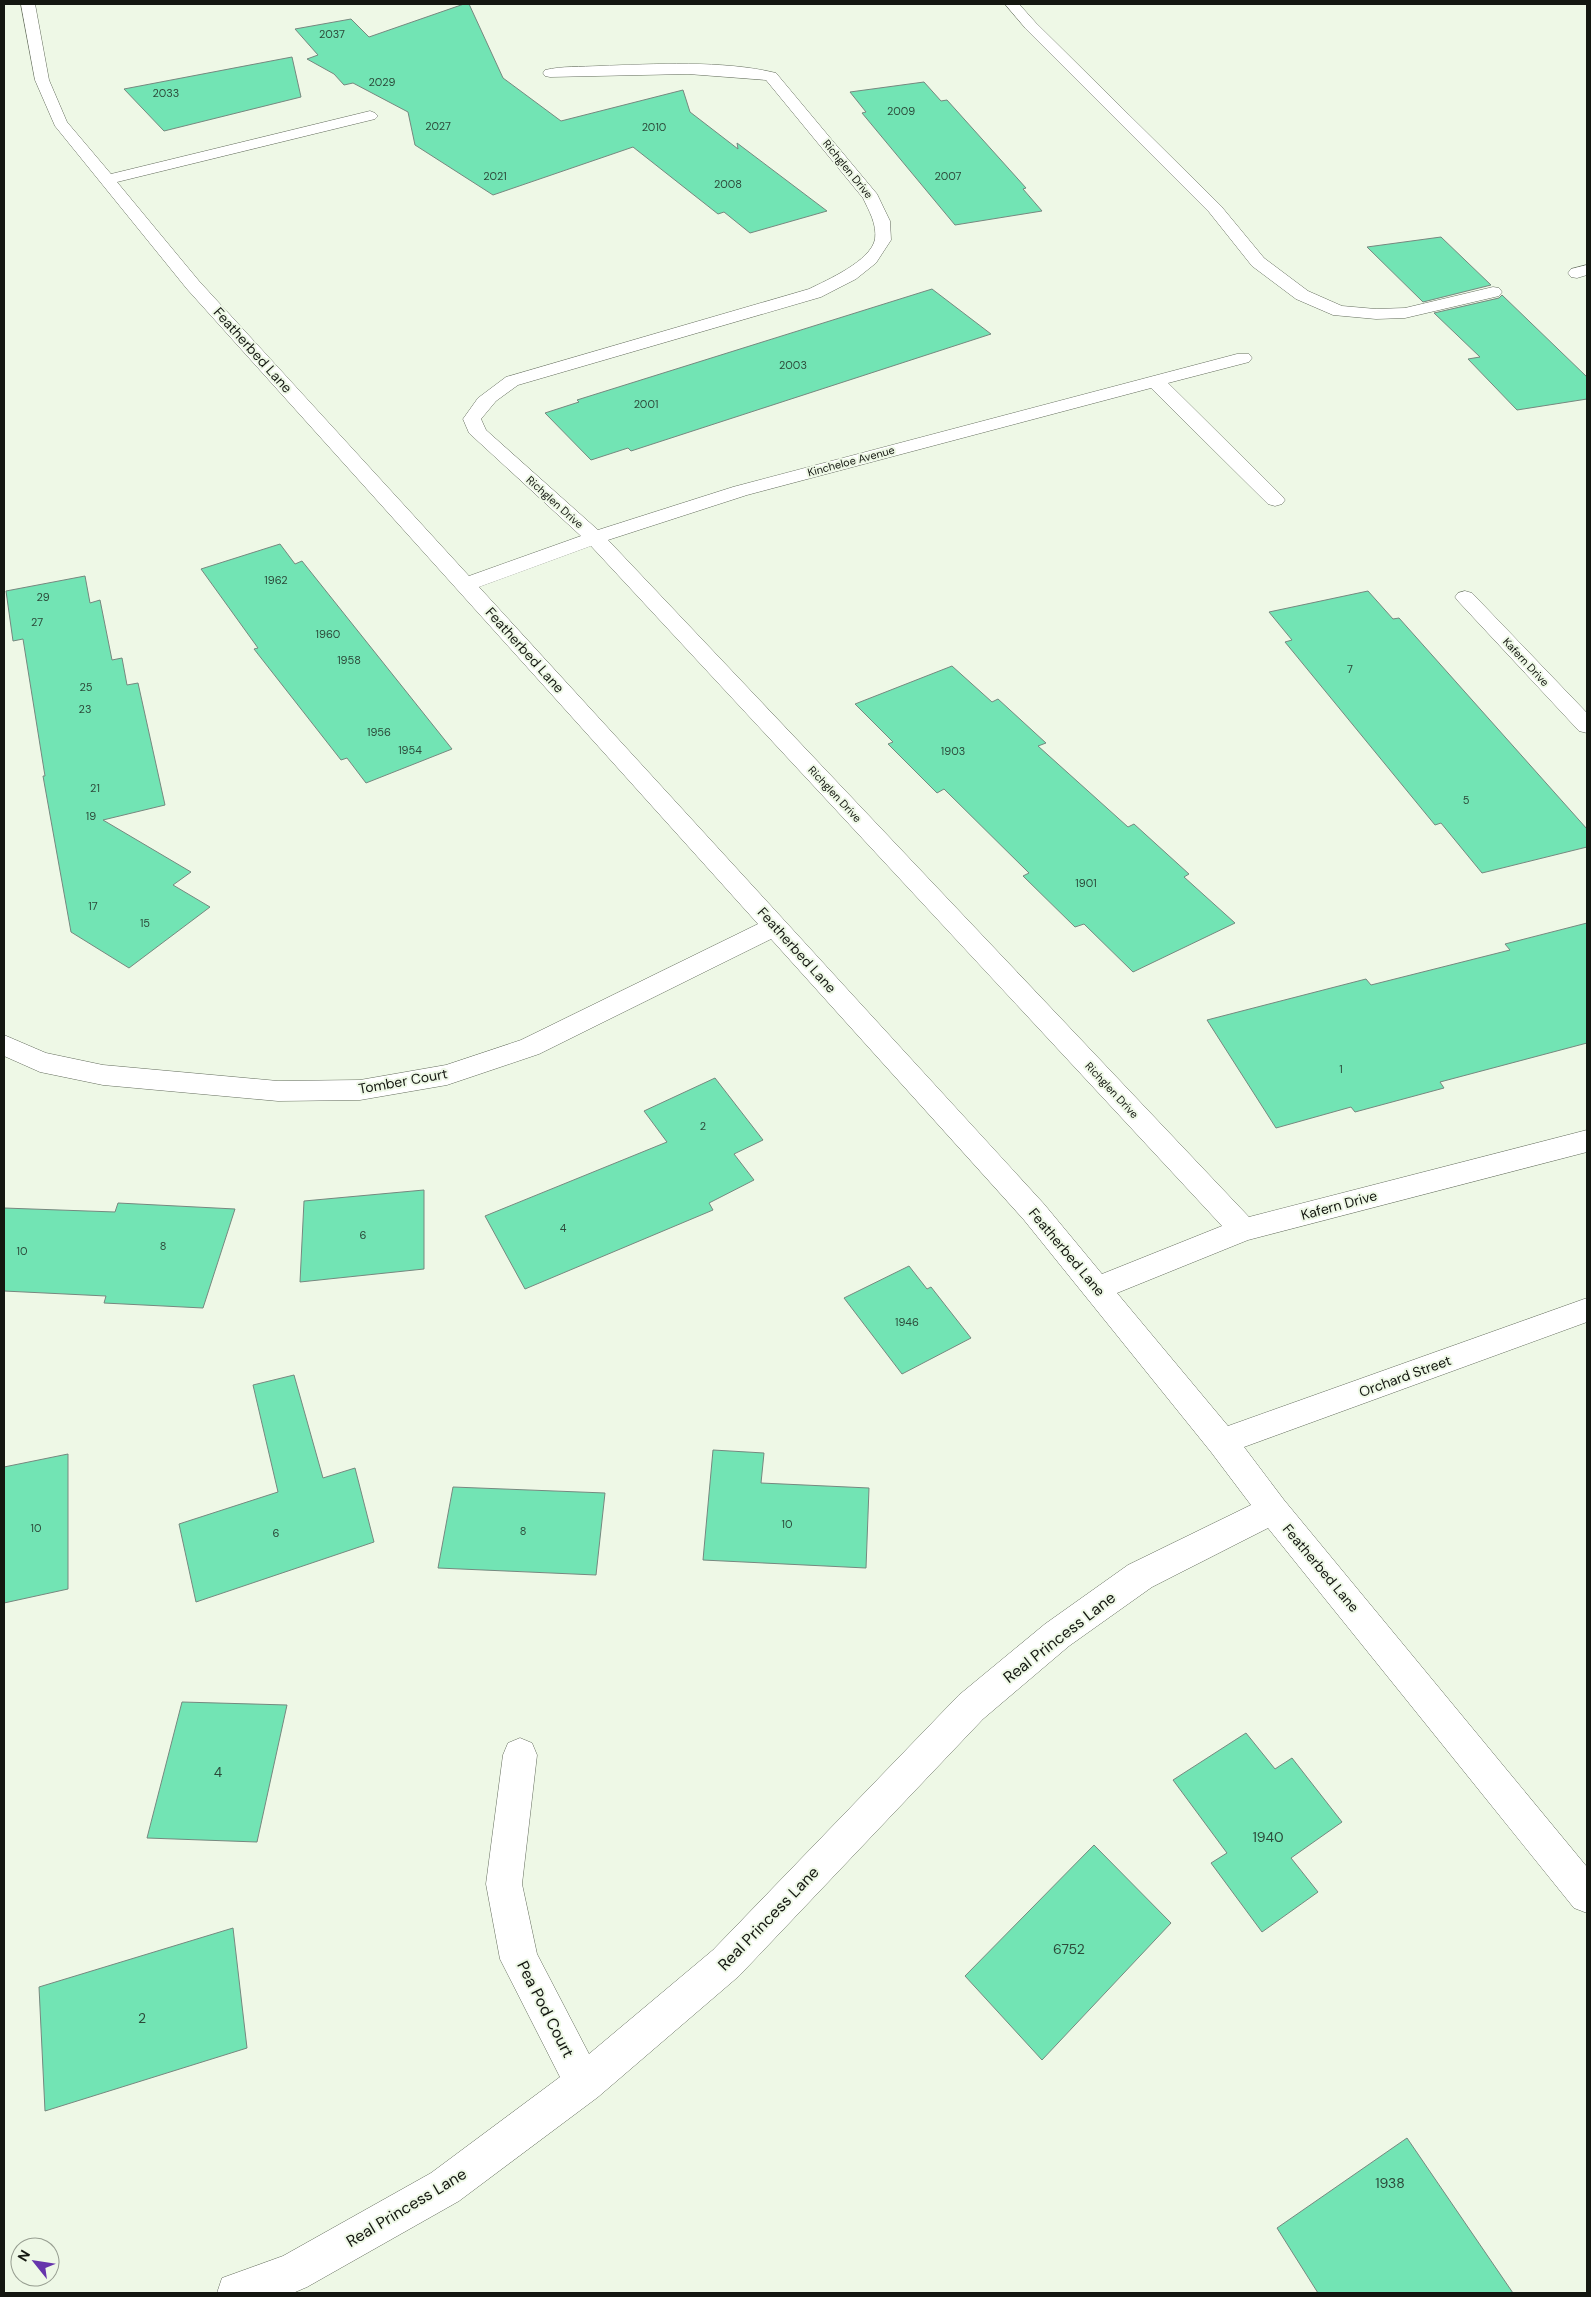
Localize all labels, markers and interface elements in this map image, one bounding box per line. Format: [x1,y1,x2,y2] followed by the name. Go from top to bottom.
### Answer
[319,27,345,41] house number: 2037
[369,75,395,89] house number: 2029
[153,86,179,100] house number: 2033
[887,104,915,118] house number: 2009
[425,119,451,133] house number: 2027
[642,120,666,134] house number: 2010
[820,137,876,201] street label: Richglen Drive
[483,169,507,183] house number: 2021
[935,169,962,183] house number: 2007
[714,177,742,191] house number: 2008
[210,303,296,397] street label: Featherbed Lane
[779,358,807,372] house number: 2003
[634,397,658,411] house number: 2001
[806,443,896,479] street label: Kincheloe Avenue
[524,473,586,531] street label: Richglen Drive
[264,573,288,587] house number: 1962
[36,590,50,604] house number: 29
[482,603,568,697] street label: Featherbed Lane
[31,615,43,629] house number: 27
[316,627,340,641] house number: 1960
[1500,635,1552,689] street label: Kafern Drive
[337,653,361,667] house number: 1958
[1347,662,1353,676] house number: 7
[79,680,93,694] house number: 25
[79,702,91,716] house number: 23
[367,725,391,739] house number: 1956
[398,743,422,757] house number: 1954
[941,744,965,758] house number: 1903
[805,763,865,825] street label: Richglen Drive
[90,781,100,795] house number: 21
[1463,793,1470,807] house number: 5
[86,809,96,823] house number: 19
[1075,876,1097,890] house number: 1901
[88,899,98,913] house number: 17
[754,903,840,997] street label: Featherbed Lane
[140,916,150,930] house number: 15
[1082,1059,1142,1121] street label: Richglen Drive
[1339,1062,1343,1076] house number: 1
[357,1064,449,1098] street label: Tomber Court
[700,1119,706,1133] house number: 2
[1299,1186,1379,1224] street label: Kafern Drive
[1025,1204,1109,1300] street label: Featherbed Lane
[560,1221,567,1235] house number: 4
[360,1228,367,1242] house number: 6
[160,1239,166,1253] house number: 8
[17,1244,27,1258] house number: 10
[895,1315,919,1329] house number: 1946
[1357,1351,1453,1401] street label: Orchard Street
[782,1517,792,1531] house number: 10
[1279,1520,1363,1616] street label: Featherbed Lane
[31,1521,41,1535] house number: 10
[520,1524,526,1538] house number: 8
[273,1526,280,1540] house number: 6
[999,1587,1120,1688] street label: Real Princess Lane
[214,1763,223,1781] house number: 4
[1252,1828,1284,1846] house number: 1940
[713,1862,823,1975] street label: Real Princess Lane
[1053,1940,1085,1958] house number: 6752
[512,1957,579,2061] street label: Pea Pod Court
[138,2009,146,2027] house number: 2
[342,2163,470,2252] street label: Real Princess Lane
[1375,2174,1405,2192] house number: 1938
[10,2237,60,2287] north arrow
[13,2247,34,2264] text: N

